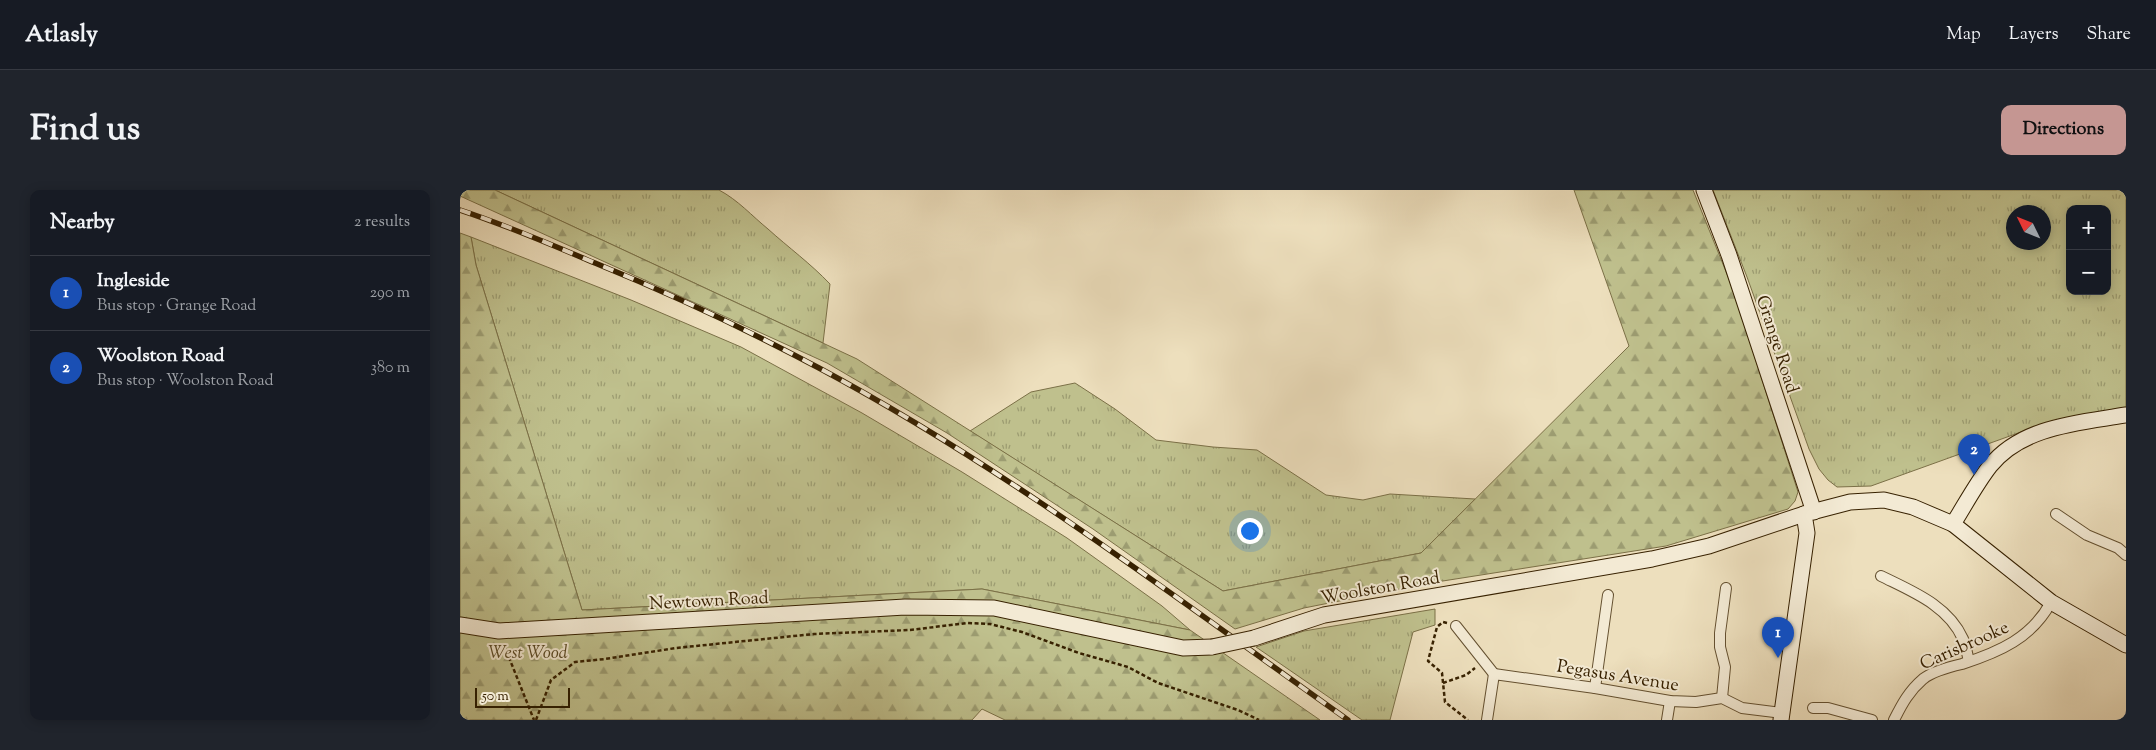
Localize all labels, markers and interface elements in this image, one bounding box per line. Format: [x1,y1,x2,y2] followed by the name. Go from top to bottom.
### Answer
[25,18,98,52] text: Atlasly
[1946,22,1981,48] text: Map
[2009,22,2059,48] text: Layers
[2087,22,2131,48] text: Share
[30,105,140,156] text: Find us
[2001,105,2126,155] button: Directions
[2006,205,2051,250] north arrow
[2066,205,2111,295] map controls
[2066,205,2111,250] button: +
[50,208,115,238] text: Nearby
[354,211,410,234] text: 2 results
[2066,250,2111,295] button: −
[97,268,170,295] text: Ingleside
[63,282,69,305] text: 1
[370,282,410,305] text: 290 m
[1748,292,1804,397] street label: Grange Road
[97,295,256,318] text: Bus stop · Grange Road
[97,343,225,370] text: Woolston Road
[62,357,70,380] text: 2
[370,357,410,380] text: 380 m
[97,370,274,393] text: Bus stop · Woolston Road
[1958,434,1990,475] pin: 2
[1237,518,1263,544] your location
[1319,566,1442,612] street label: Woolston Road
[649,586,769,618] street label: Newtown Road
[1916,616,2014,678] street label: Carisbrooke
[1762,617,1794,658] pin: 1
[488,641,568,667] park label: West Wood
[1555,654,1681,699] street label: Pegasus Avenue
[475,685,570,708] scale bar
[482,687,509,707] text: 50 m

